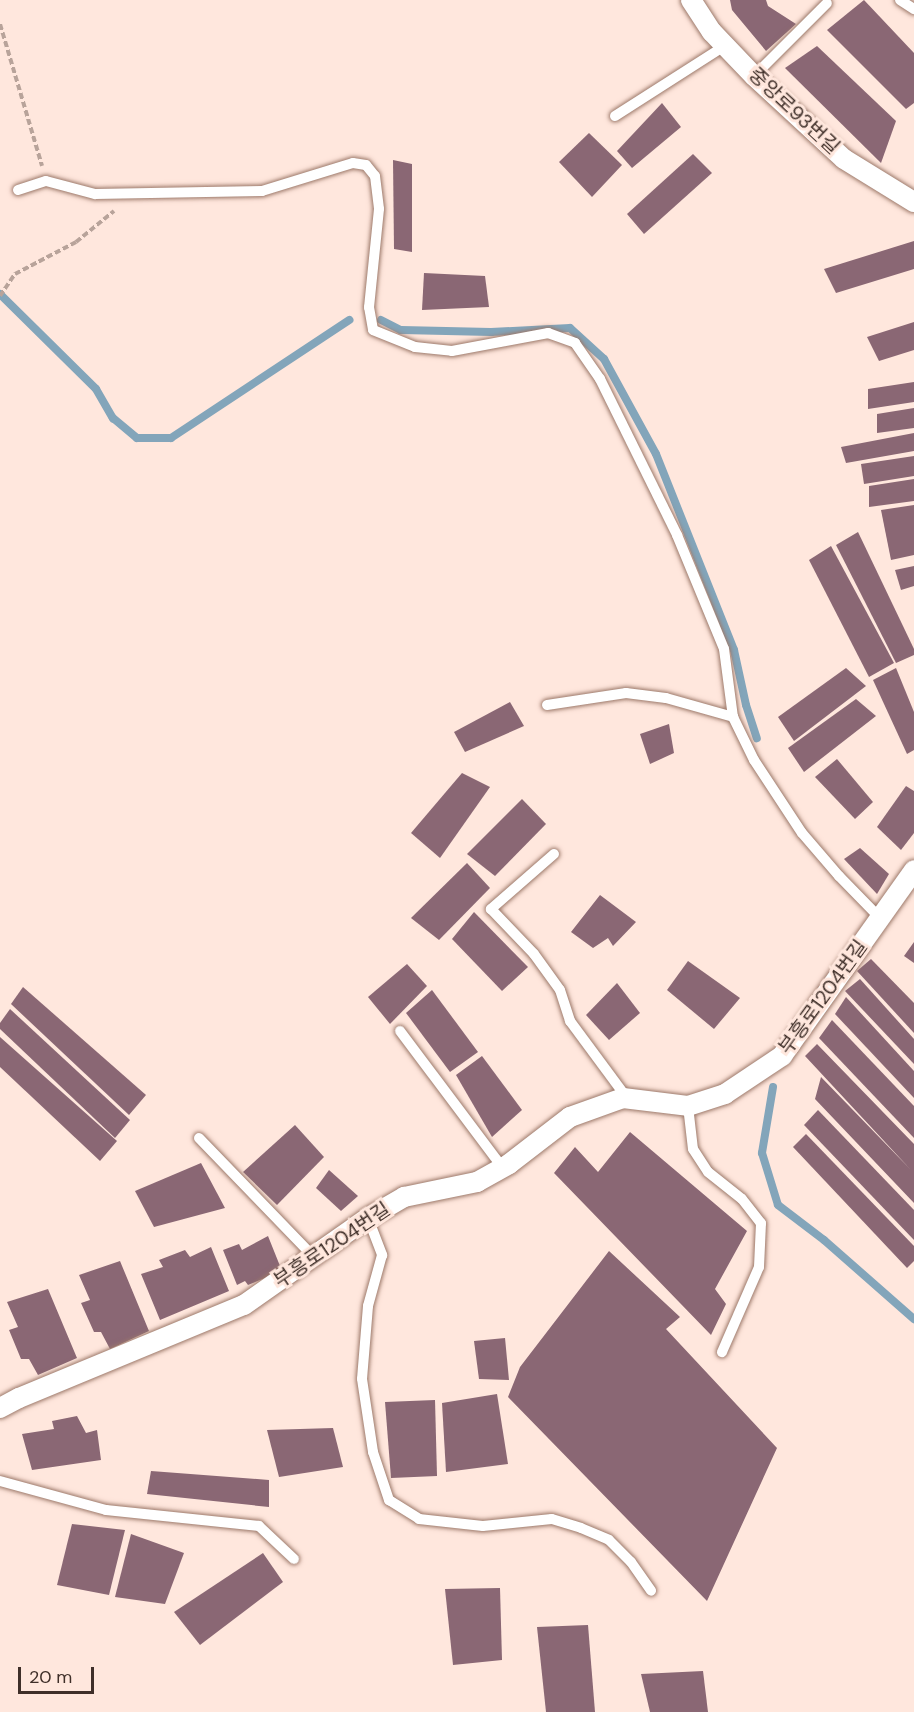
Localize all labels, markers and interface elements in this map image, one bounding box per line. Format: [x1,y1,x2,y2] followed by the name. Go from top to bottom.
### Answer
[743,63,845,159] street label: 중앙로93번길
[774,935,872,1059] street label: 부흥로1204번길
[269,1197,395,1293] street label: 부흥로1204번길
[21,1655,98,1693] scale bar
[29,1665,72,1689] text: 20 m

